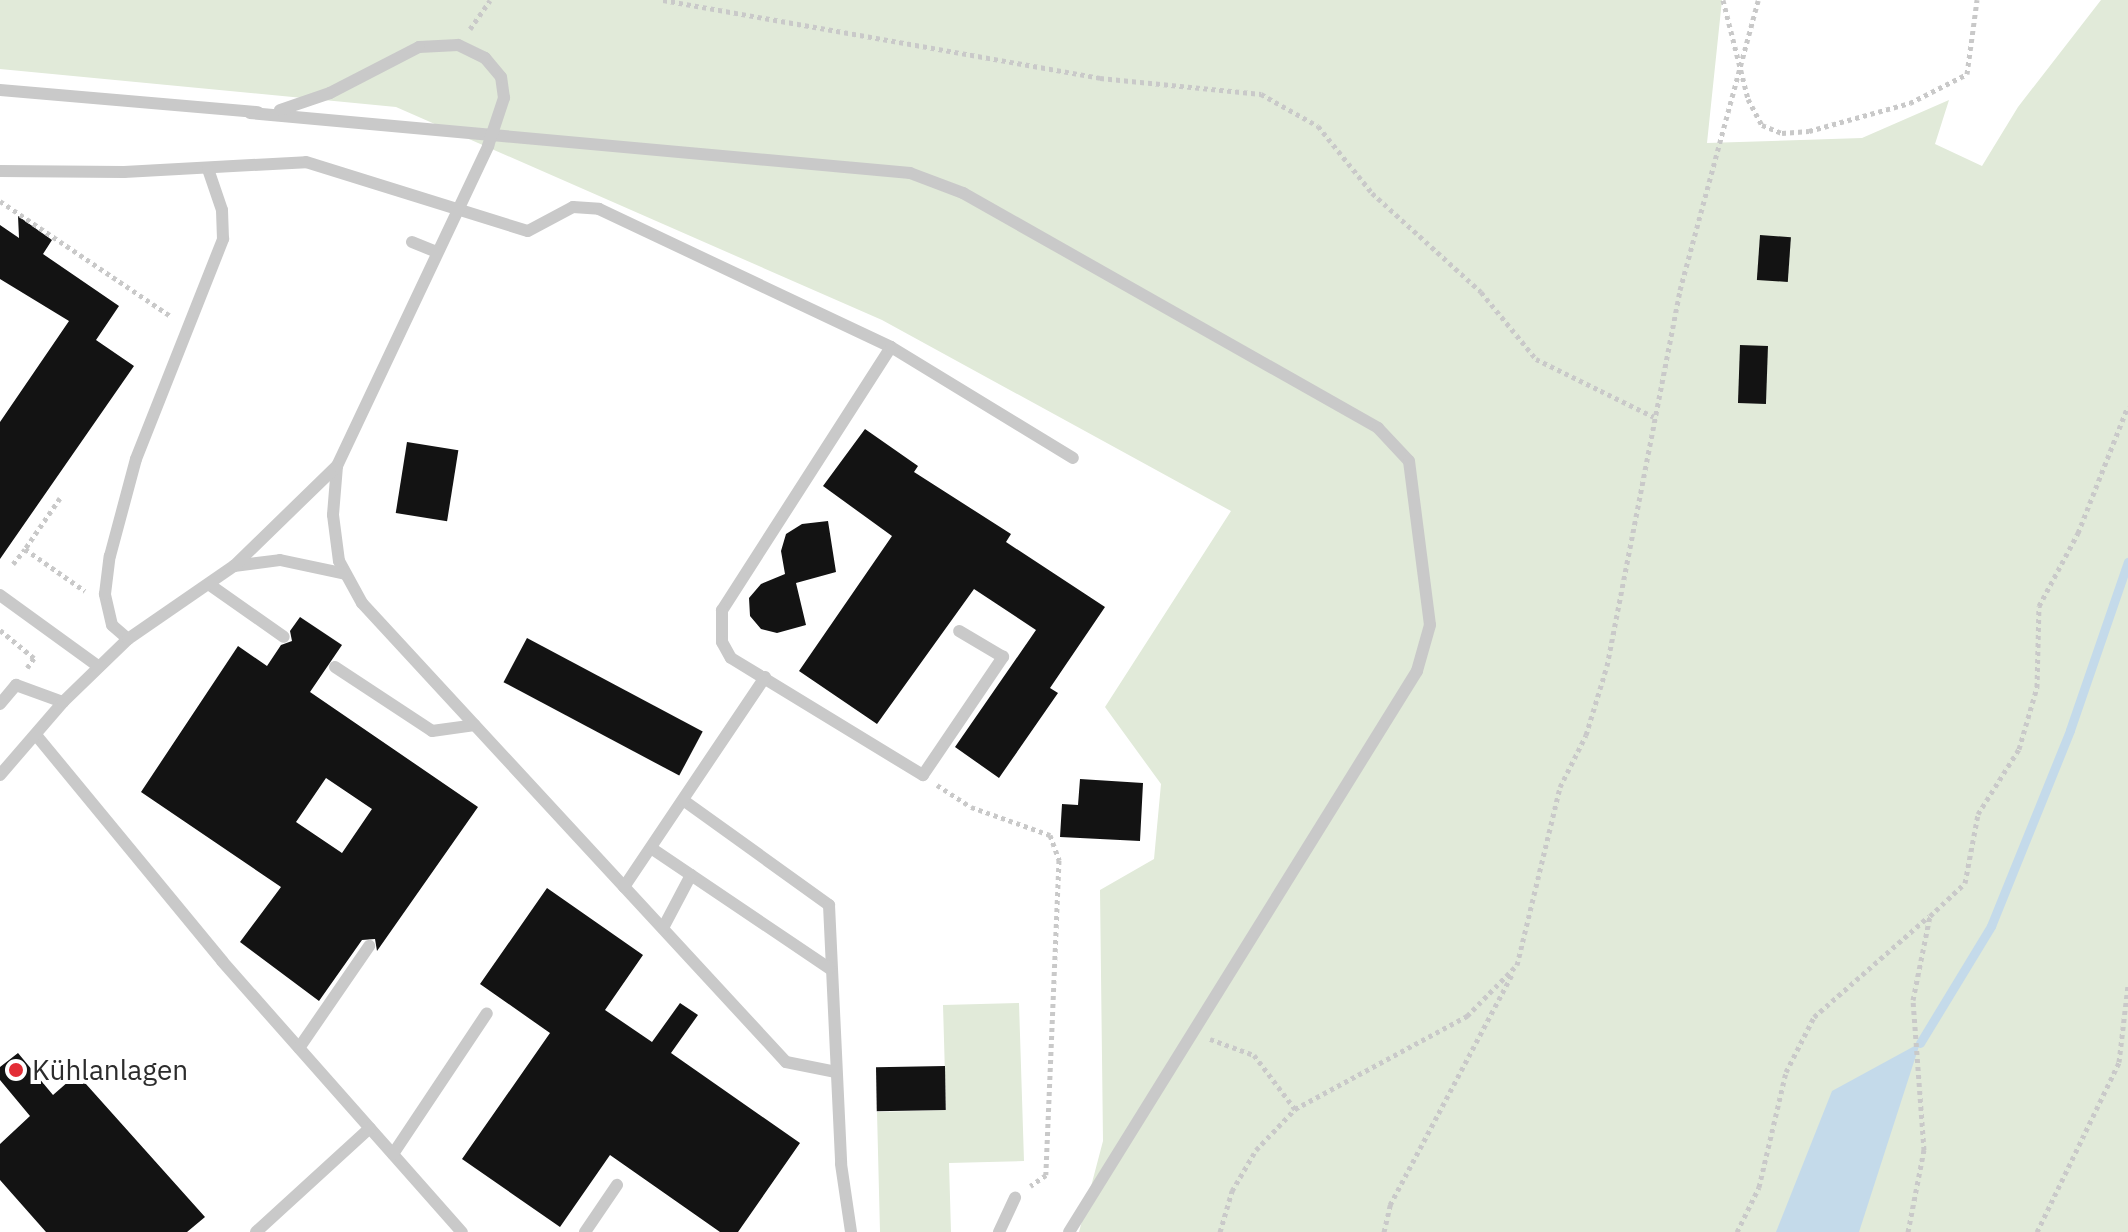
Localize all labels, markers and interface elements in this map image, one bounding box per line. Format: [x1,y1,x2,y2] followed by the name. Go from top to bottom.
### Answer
[32,1053,188,1087] place label: Kühlanlagen
[7,1061,25,1079] marker: Kühlanlagen

